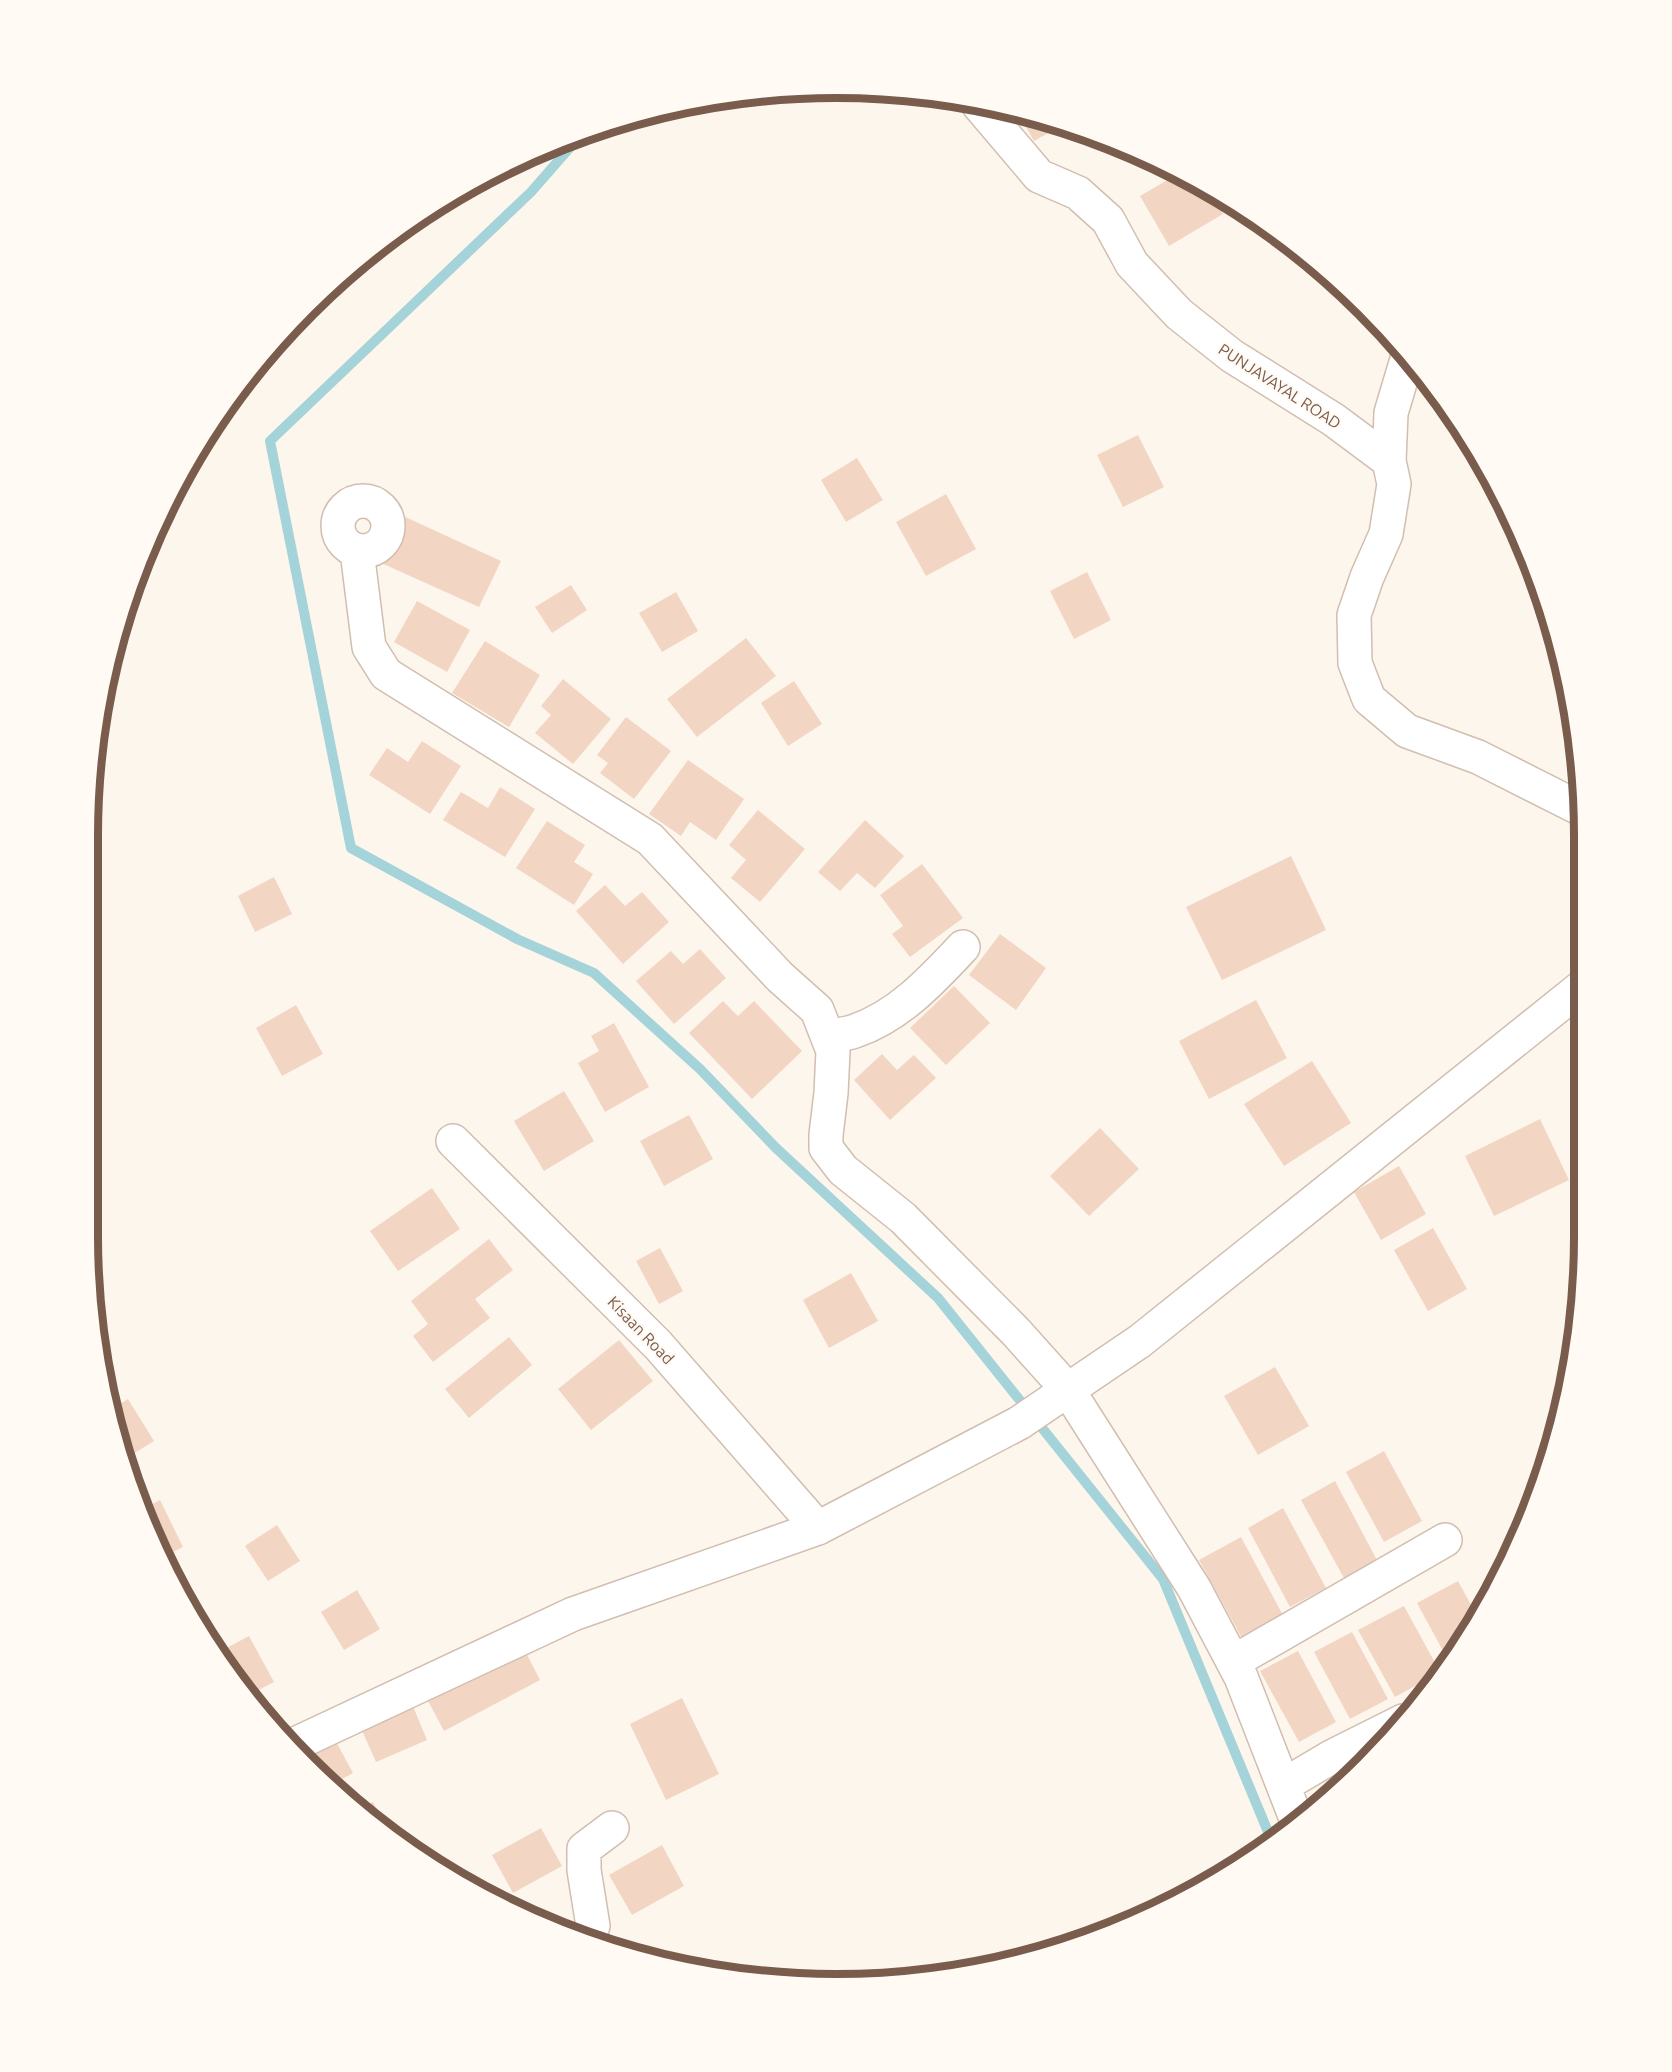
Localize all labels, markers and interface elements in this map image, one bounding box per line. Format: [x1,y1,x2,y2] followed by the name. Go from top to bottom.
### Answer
[1215,340,1345,432] street label: PUNJAVAYAL ROAD
[604,1292,678,1368] street label: Kisaan Road

